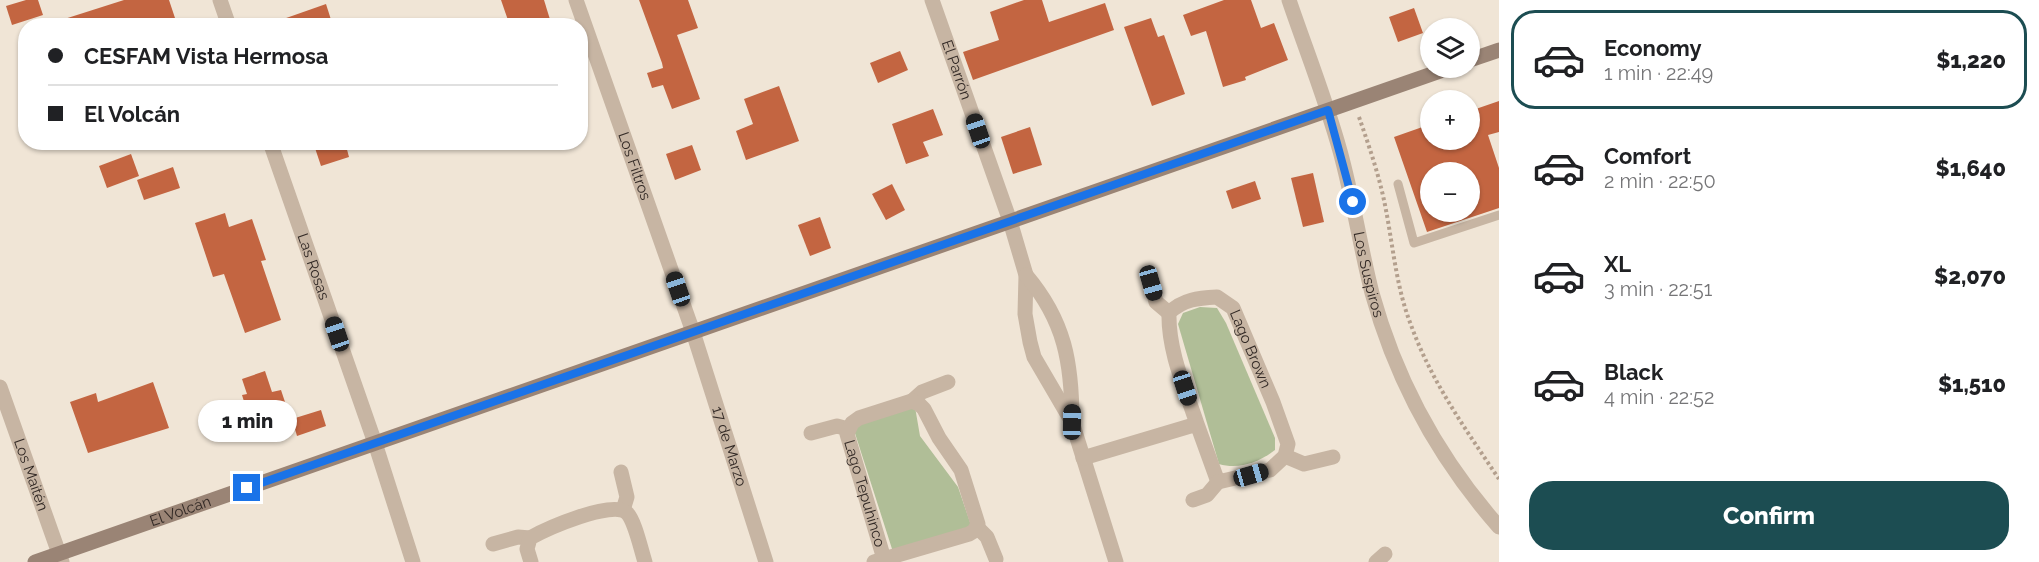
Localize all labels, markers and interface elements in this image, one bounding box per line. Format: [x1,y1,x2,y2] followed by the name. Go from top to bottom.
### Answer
[1420,18,1480,222] map controls
[1420,18,1480,78] button: layers
[1532,33,1586,87] icon: car
[1604,35,1702,61] text: Economy
[938,38,975,102] street label: El Parrón
[84,43,329,69] text: CESFAM Vista Hermosa
[1936,47,2006,73] text: $1,220
[1604,61,1713,85] text: 1 min · 22:49
[1420,90,1480,150] button: +
[84,101,180,127] text: El Volcán
[964,111,992,151] car
[614,129,655,203] street label: Los Filtros
[1532,141,1586,195] icon: car
[1604,143,1691,169] text: Comfort
[1936,155,2006,181] text: $1,640
[1420,162,1480,222] button: −
[1604,169,1716,193] text: 2 min · 22:50
[1339,188,1366,215] route start
[1350,230,1388,320] street label: Los Suspiros
[294,231,333,302] street label: Las Rosas
[1532,249,1586,303] icon: car
[1604,251,1631,277] text: XL
[1137,263,1165,303] car
[1934,263,2006,289] text: $2,070
[664,269,692,309] car
[1604,277,1712,301] text: 3 min · 22:51
[1226,307,1275,391] street label: Lago Brown
[323,314,351,354] car
[1532,357,1586,411] icon: car
[1604,359,1663,385] text: Black
[1171,368,1199,408] car
[1938,371,2006,397] text: $1,510
[1604,385,1714,409] text: 4 min · 22:52
[198,401,296,443] callout: 1 min
[708,404,750,489] street label: 17 de Marzo
[1063,404,1081,440] car
[222,409,273,433] text: 1 min
[10,436,52,513] street label: Los Maitén
[840,438,889,549] street label: Lago Tepuhinco
[1231,461,1271,489] car
[233,474,260,501] route end
[1529,481,2009,550] button: Confirm
[147,492,213,530] street label: El Volcán

